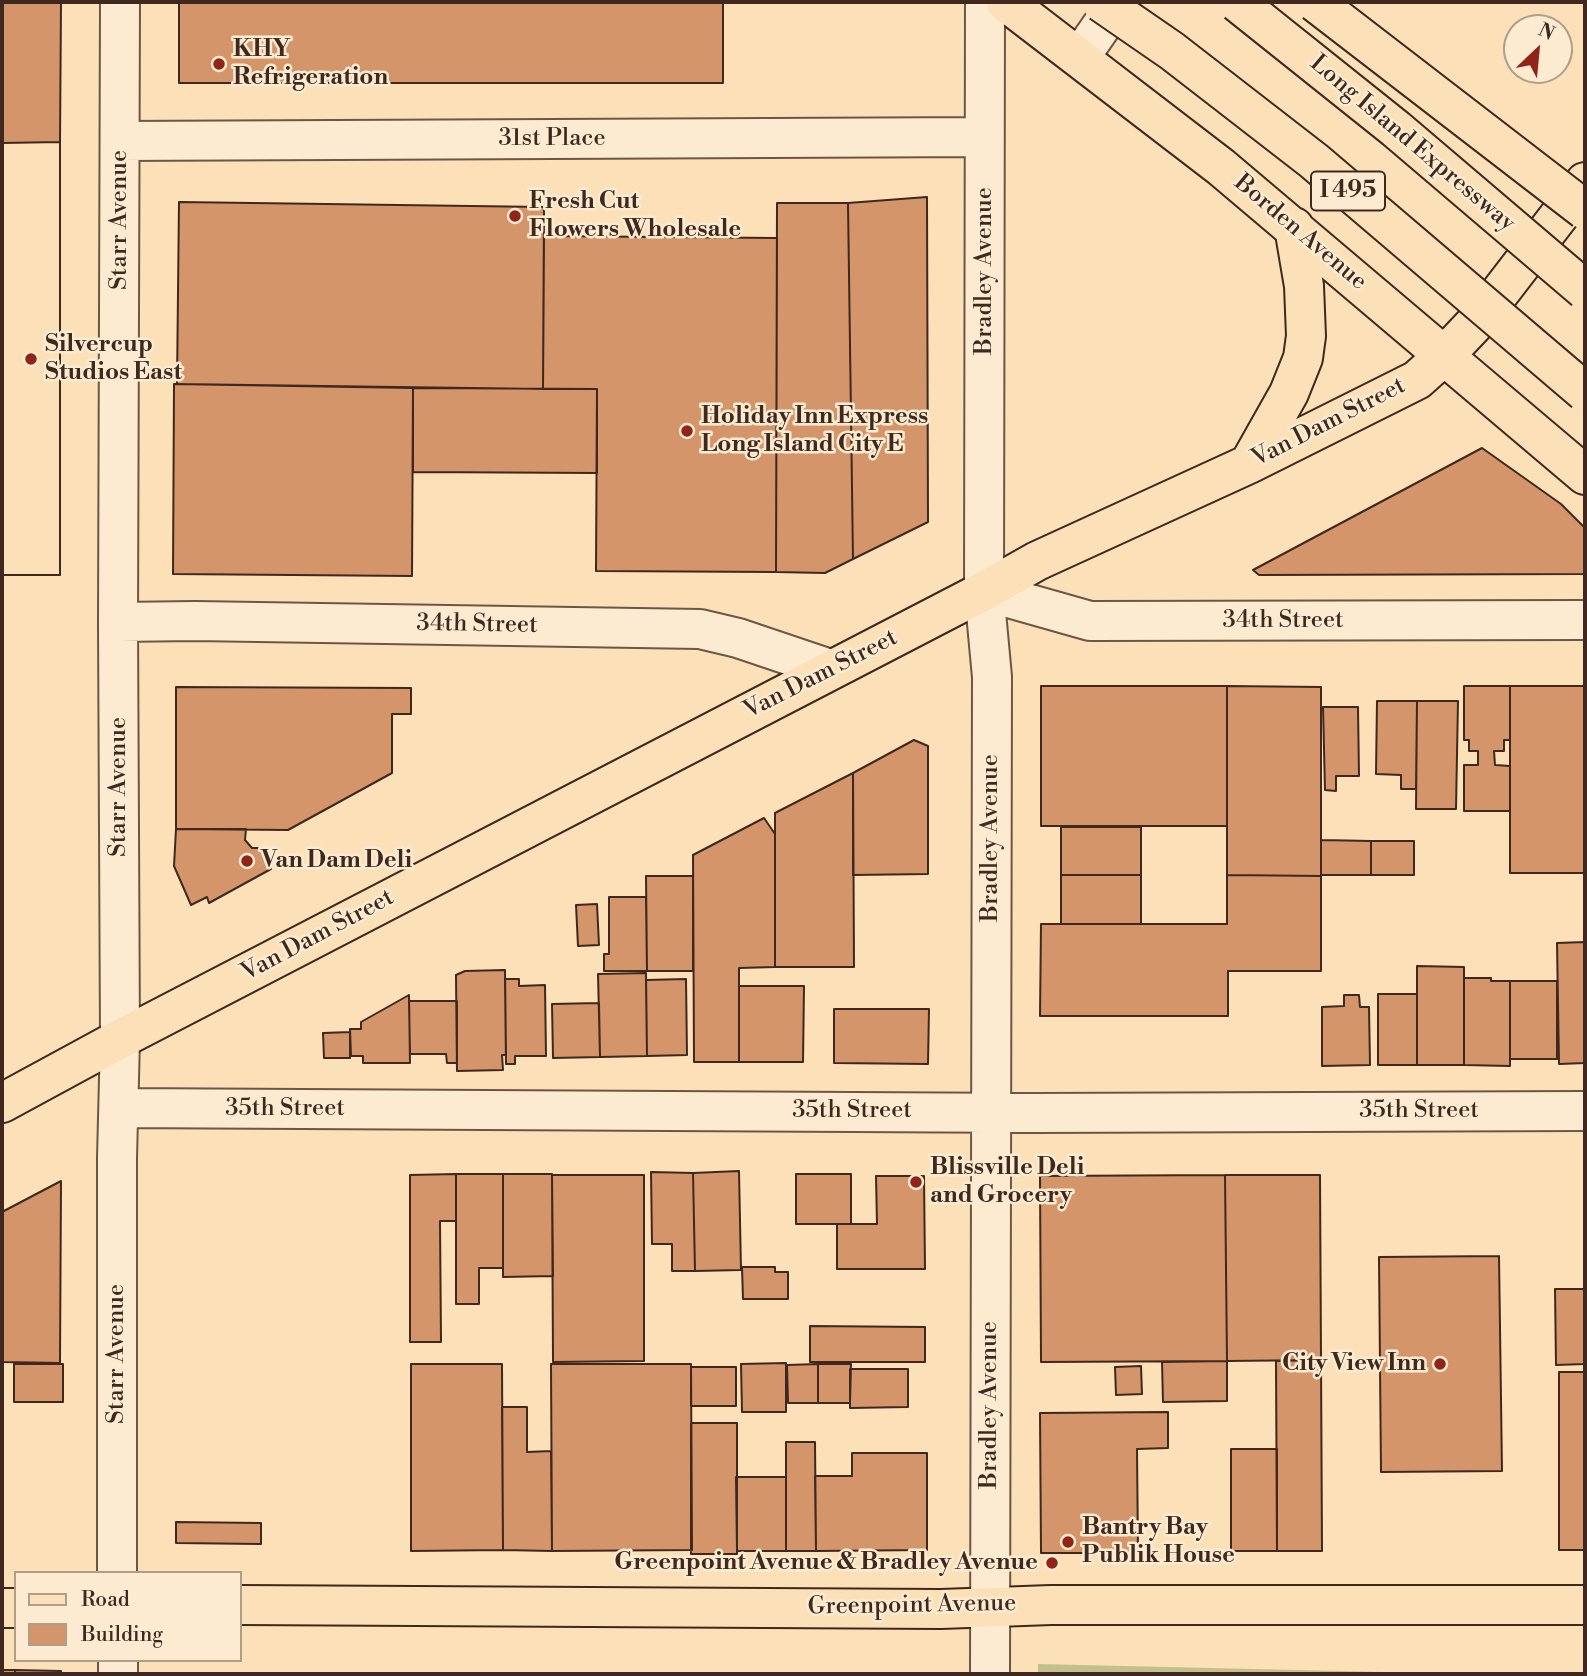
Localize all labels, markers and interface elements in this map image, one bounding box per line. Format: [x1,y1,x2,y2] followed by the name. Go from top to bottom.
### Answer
[1503,14,1573,84] north arrow
[1534,18,1558,46] text: N
[233,36,388,92] place label: KHY Refrigeration
[1303,50,1521,238] street label: Long Island Expressway
[211,56,227,72] marker: KHY Refrigeration
[498,125,606,153] street label: 31st Place
[106,150,134,290] street label: Starr Avenue
[1228,169,1372,297] street label: Borden Avenue
[1311,172,1385,210] road number: I 495
[971,187,999,355] street label: Bradley Avenue
[529,188,741,244] place label: Fresh Cut Flowers Wholesale
[507,208,523,224] marker: Fresh Cut Flowers Wholesale
[45,331,182,387] place label: Silvercup Studios East
[23,351,39,367] marker: Silvercup Studios East
[1247,372,1411,474] street label: Van Dam Street
[701,403,928,459] place label: Holiday Inn Express Long Island City E
[679,423,695,439] marker: Holiday Inn Express Long Island City E
[1222,607,1344,635] street label: 34th Street
[416,610,538,640] street label: 34th Street
[739,624,903,726] street label: Van Dam Street
[105,717,133,857] street label: Starr Avenue
[977,754,1005,922] street label: Bradley Avenue
[261,847,412,875] place label: Van Dam Deli
[239,853,255,869] marker: Van Dam Deli
[237,884,399,988] street label: Van Dam Street
[225,1095,345,1123] street label: 35th Street
[792,1097,912,1125] street label: 35th Street
[1359,1097,1479,1125] street label: 35th Street
[930,1154,1084,1210] place label: Blissville Deli and Grocery
[908,1174,924,1190] marker: Blissville Deli and Grocery
[103,1284,131,1424] street label: Starr Avenue
[976,1321,1004,1489] street label: Bradley Avenue
[1282,1350,1426,1378] place label: City View Inn
[1432,1356,1448,1372] marker: City View Inn
[1082,1514,1235,1570] place label: Bantry Bay Publik House
[1060,1534,1076,1550] marker: Bantry Bay Publik House
[614,1549,1038,1577] place label: Greenpoint Avenue & Bradley Avenue
[1044,1555,1060,1571] marker: Greenpoint Avenue & Bradley Avenue
[14,1571,242,1662] legend
[81,1587,130,1613] text: Road
[807,1590,1017,1622] street label: Greenpoint Avenue
[81,1622,163,1648] text: Building

